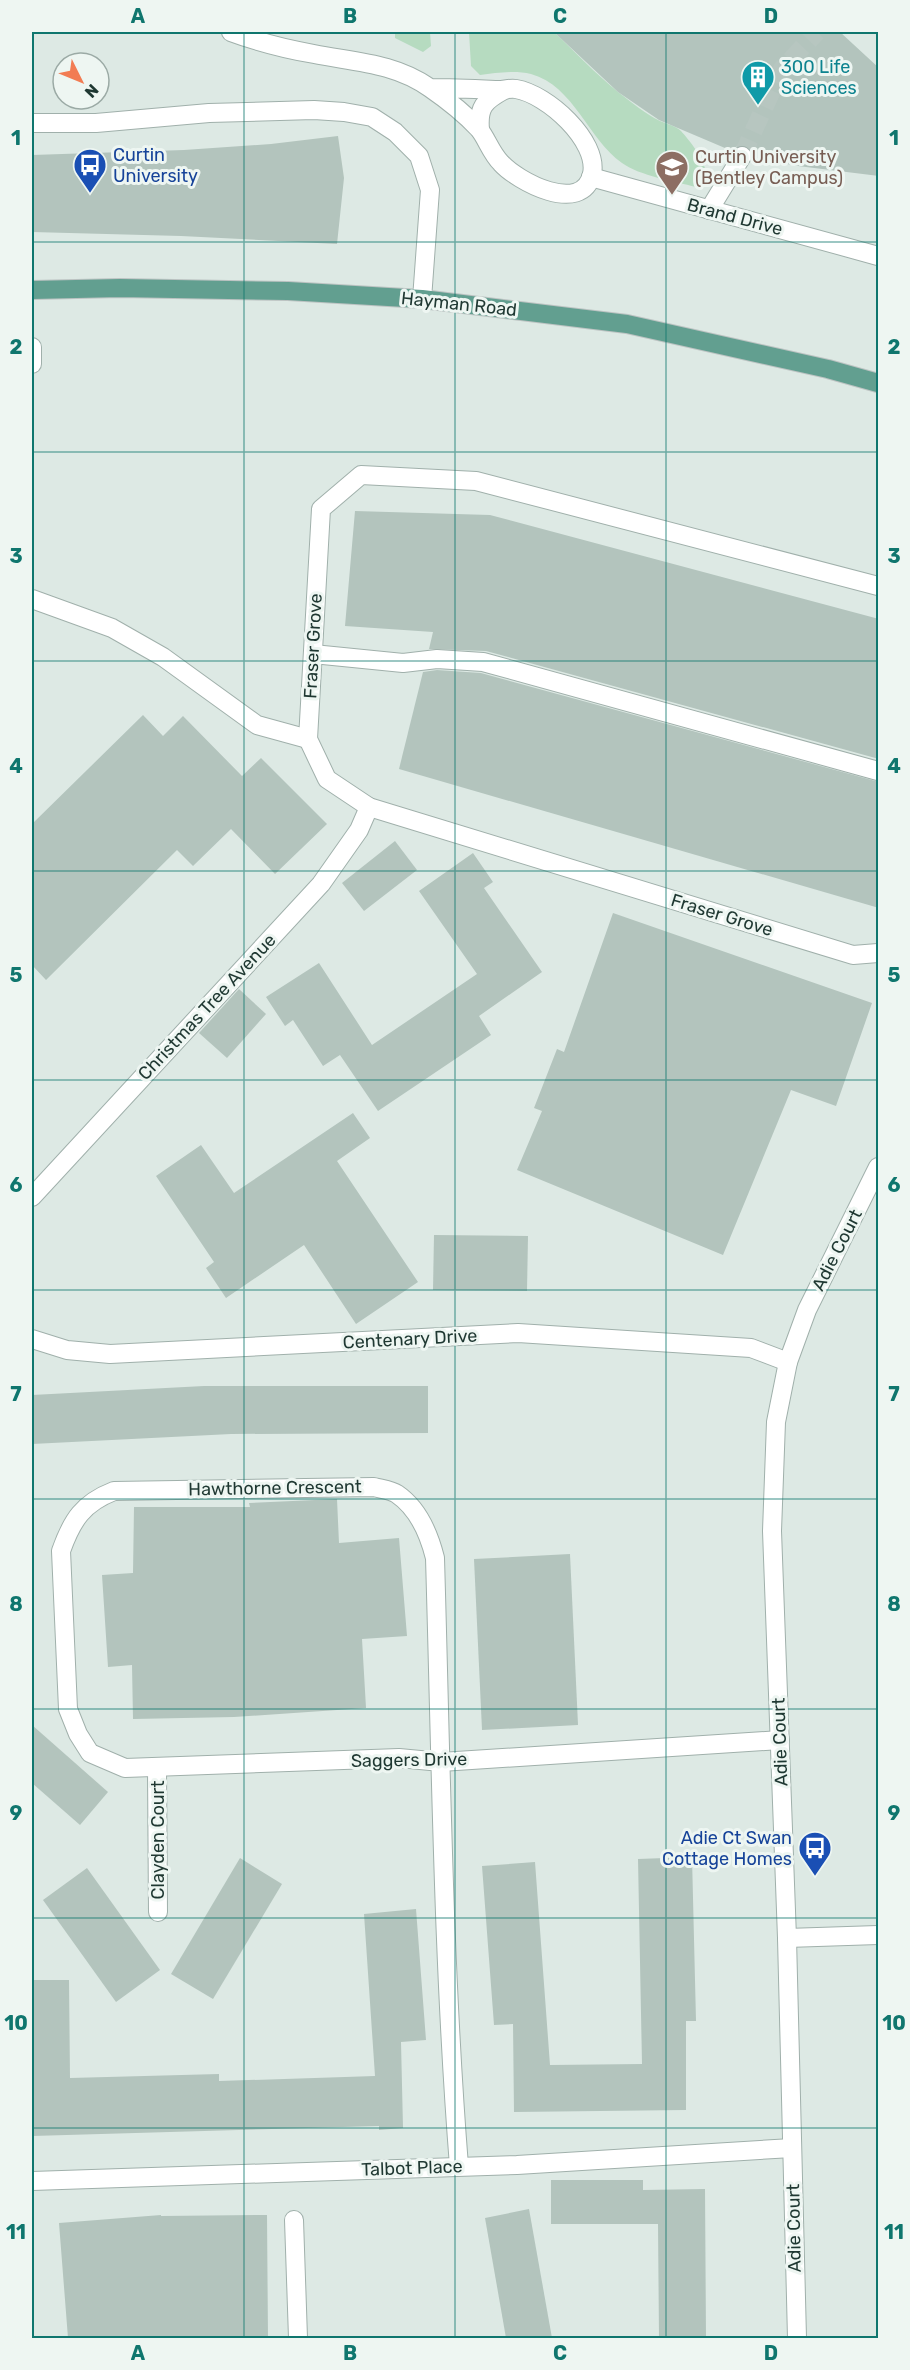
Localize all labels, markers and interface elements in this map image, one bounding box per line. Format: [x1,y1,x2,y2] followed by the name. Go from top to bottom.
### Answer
[131,4,146,28] text: A
[343,4,357,28] text: B
[553,4,567,28] text: C
[764,4,778,28] text: D
[51,51,111,111] north arrow
[781,56,857,99] place label: 300 Life Sciences
[740,59,776,106] building icon: 300 Life Sciences
[81,80,102,102] text: N
[11,126,21,150] text: 1
[889,126,899,150] text: 1
[113,144,198,187] place label: Curtin University
[695,146,843,189] place label: Curtin University (Bentley Campus)
[72,147,108,194] bus stop icon: Curtin University
[654,149,690,196] school or university icon: Curtin University (Bentley Campus)
[685,194,785,240] street label: Brand Drive
[400,287,518,321] street label: Hayman Road
[10,335,23,359] text: 2
[888,335,901,359] text: 2
[9,544,23,568] text: 3
[887,544,901,568] text: 3
[299,593,327,699] street label: Fraser Grove
[9,754,23,778] text: 4
[887,754,901,778] text: 4
[668,889,776,941] street label: Fraser Grove
[133,929,281,1085] street label: Christmas Tree Avenue
[10,963,23,987] text: 5
[888,963,901,987] text: 5
[9,1173,23,1197] text: 6
[887,1173,901,1197] text: 6
[807,1206,867,1294] street label: Adie Court
[342,1324,478,1354] street label: Centenary Drive
[10,1382,22,1406] text: 7
[888,1382,900,1406] text: 7
[188,1475,362,1501] street label: Hawthorne Crescent
[9,1592,23,1616] text: 8
[887,1592,901,1616] text: 8
[767,1697,793,1787] street label: Adie Court
[351,1748,467,1772] street label: Saggers Drive
[147,1781,169,1899] street label: Clayden Court
[10,1801,23,1825] text: 9
[888,1801,901,1825] text: 9
[662,1827,792,1870] place label: Adie Ct Swan Cottage Homes
[797,1830,833,1877] bus stop icon: Adie Ct Swan Cottage Homes
[4,2011,28,2035] text: 10
[882,2011,906,2035] text: 10
[361,2155,463,2181] street label: Talbot Place
[782,2184,806,2272] street label: Adie Court
[6,2220,26,2244] text: 11
[884,2220,904,2244] text: 11
[131,2341,146,2365] text: A
[343,2341,357,2365] text: B
[553,2341,567,2365] text: C
[764,2341,778,2365] text: D

